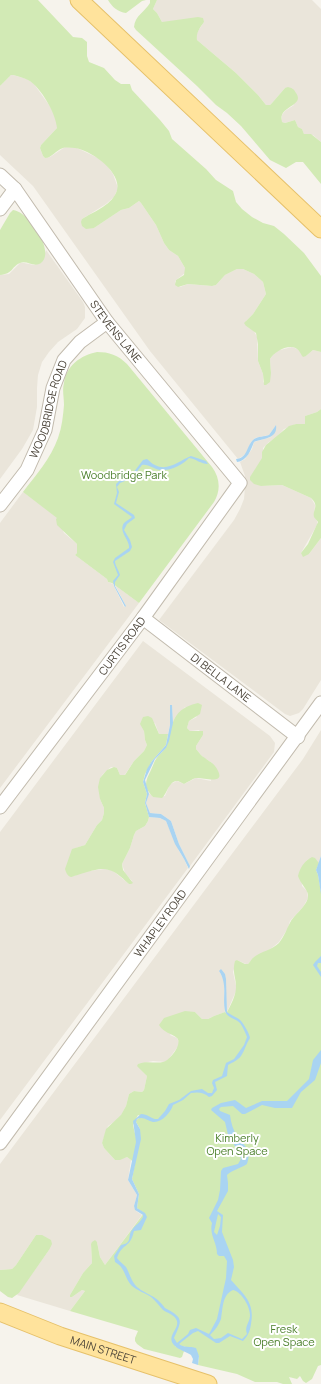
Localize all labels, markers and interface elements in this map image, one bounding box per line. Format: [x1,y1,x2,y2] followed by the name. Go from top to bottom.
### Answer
[87,297,145,365] street label: STEVENS LANE
[25,358,70,460] street label: WOODBRIDGE ROAD
[81,467,167,482] park label: Woodbridge Park
[95,613,149,678] street label: CURTIS ROAD
[188,649,254,705] street label: DI BELLA LANE
[130,886,190,960] street label: WHAPLEY ROAD
[206,1130,268,1158] park label: Kimberly Open Space
[253,1321,315,1349] park label: Fresk Open Space
[69,1332,138,1367] street label: MAIN STREET

